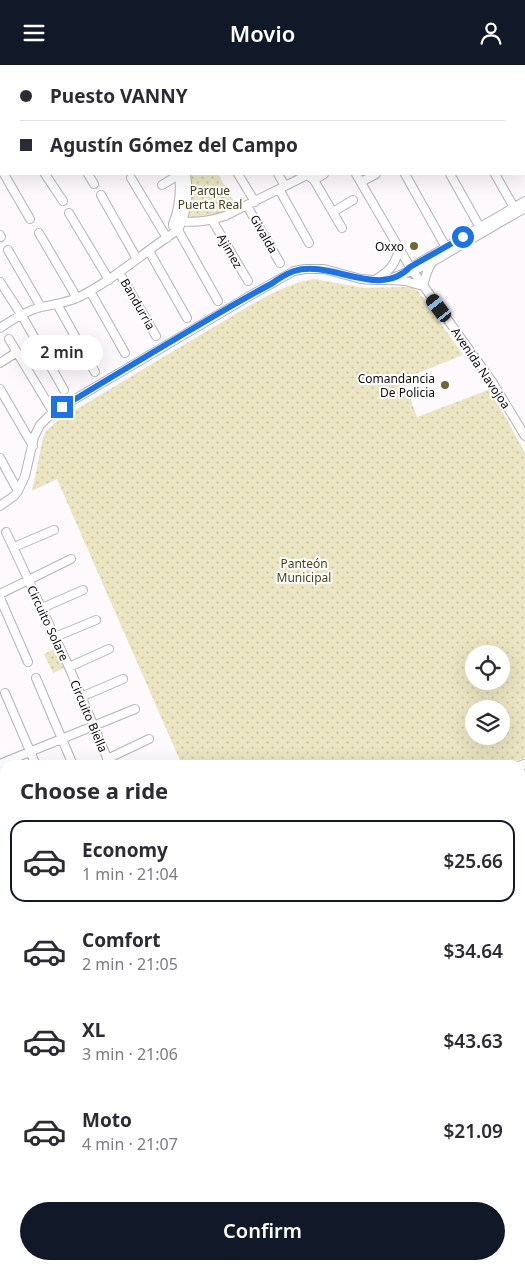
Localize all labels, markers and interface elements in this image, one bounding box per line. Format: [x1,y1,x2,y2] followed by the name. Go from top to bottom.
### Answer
[230,18,295,48] text: Movio
[20,19,48,47] icon: menu
[477,19,505,47] icon: person
[50,83,188,109] text: Puesto VANNY
[50,132,298,158] text: Agustín Gómez del Campo
[178,182,242,213] park label: Parque Puerta Real
[246,212,282,256] street label: Givalda
[452,226,474,248] route start
[213,231,247,272] street label: Ajimez
[375,238,404,255] place label: Oxxo
[408,240,420,252] marker: Oxxo
[117,275,159,333] street label: Bandurria
[423,292,454,324] car
[448,324,514,412] street label: Avenida Navojoa
[21,335,103,369] callout: 2 min
[40,341,84,363] text: 2 min
[358,370,435,401] place label: Comandancia De Policia
[439,379,451,391] marker: Comandancia De Policia
[51,396,73,418] route end
[277,555,331,586] park label: Panteón Municipal
[23,582,73,664] street label: Circuito Solare
[465,645,510,745] map controls
[465,645,510,690] button: locate
[66,677,112,755] street label: Circuito Biella
[465,700,510,745] button: layers
[20,775,168,805] text: Choose a ride
[82,837,168,863] text: Economy
[22,839,67,884] icon: car
[443,848,503,874] text: $25.66
[82,863,178,885] text: 1 min · 21:04
[82,927,161,953] text: Comfort
[22,929,67,974] icon: car
[443,938,503,964] text: $34.64
[82,953,178,975] text: 2 min · 21:05
[82,1017,105,1043] text: XL
[22,1019,67,1064] icon: car
[443,1028,503,1054] text: $43.63
[82,1043,178,1065] text: 3 min · 21:06
[82,1107,132,1133] text: Moto
[22,1109,67,1154] icon: car
[443,1118,503,1144] text: $21.09
[82,1133,178,1155] text: 4 min · 21:07
[20,1202,505,1260] button: Confirm

